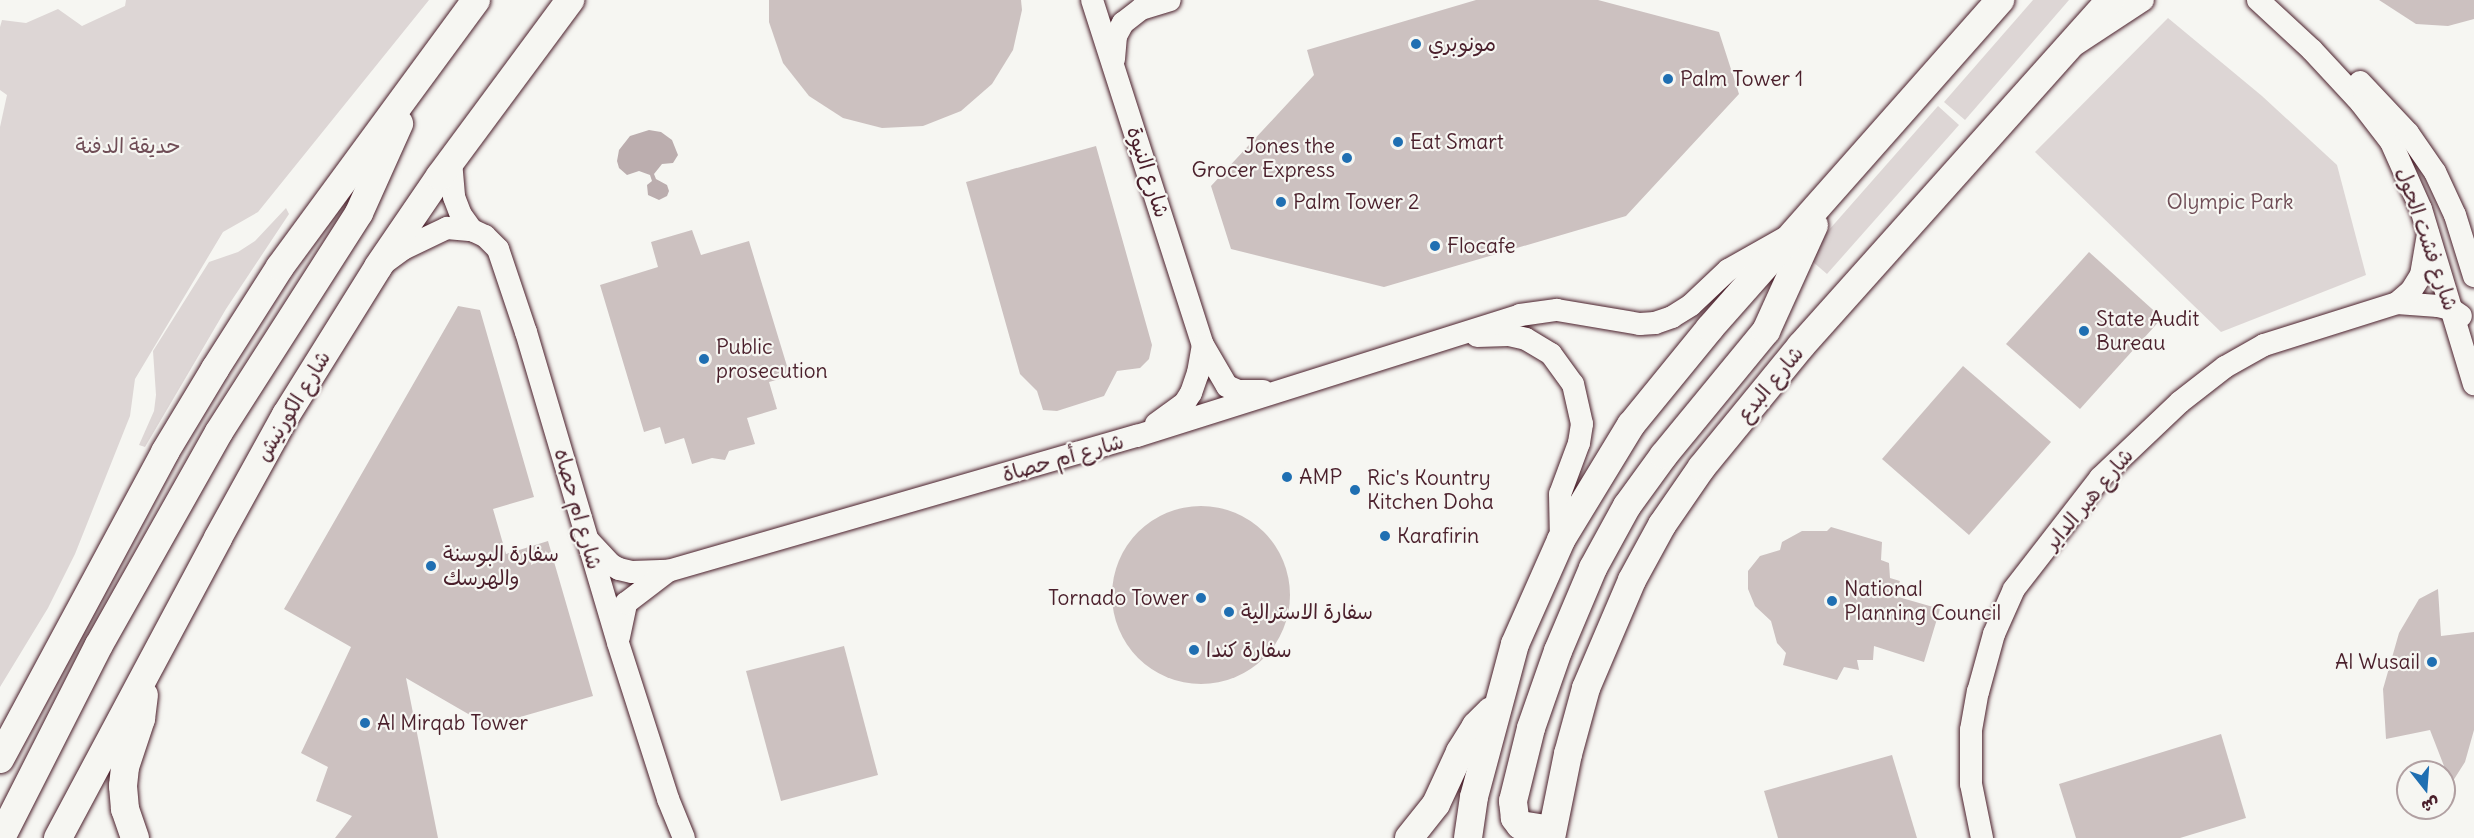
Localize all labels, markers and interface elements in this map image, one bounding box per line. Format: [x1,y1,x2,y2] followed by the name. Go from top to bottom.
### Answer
[1428,31,1496,57] place label: مونوبري
[1409,37,1423,51] marker: مونوبري
[1680,66,1803,92] place label: Palm Tower 1
[1661,72,1675,86] marker: Palm Tower 1
[1121,123,1175,221] street label: شارع النيوة
[1410,129,1504,155] place label: Eat Smart
[75,133,181,159] park label: حديقة الدفنة
[1192,133,1335,183] place label: Jones the Grocer Express
[1391,135,1405,149] marker: Eat Smart
[1340,151,1354,165] marker: Jones the Grocer Express
[2391,164,2463,314] street label: شارع فشت الحول
[1293,189,1420,215] place label: Palm Tower 2
[2166,189,2294,215] park label: Olympic Park
[1274,195,1288,209] marker: Palm Tower 2
[1447,233,1516,259] place label: Flocafe
[1428,239,1442,253] marker: Flocafe
[2096,306,2199,356] place label: State Audit Bureau
[2077,324,2091,338] marker: State Audit Bureau
[716,334,828,384] place label: Public prosecution
[1731,341,1809,427] street label: شارع البدع
[250,346,336,466] street label: شارع الكورنيش
[697,352,711,366] marker: Public prosecution
[999,429,1127,487] street label: شارع أم حصاة
[2039,443,2139,555] street label: شارع هير الداير
[549,446,607,572] street label: شارع ام حصاه
[1299,464,1342,490] place label: AMP
[1367,465,1494,515] place label: Ric's Kountry Kitchen Doha
[1280,470,1294,484] marker: AMP
[1348,483,1362,497] marker: Ric's Kountry Kitchen Doha
[1397,523,1479,549] place label: Karafirin
[1378,529,1392,543] marker: Karafirin
[443,541,559,591] place label: سفارة البوسنة والهرسك
[424,559,438,573] marker: سفارة البوسنة والهرسك
[1844,576,2001,626] place label: National Planning Council
[1048,585,1189,611] place label: Tornado Tower
[1194,591,1208,605] marker: Tornado Tower
[1825,594,1839,608] marker: National Planning Council
[1241,599,1373,625] place label: سفارة الاسترالية
[1222,605,1236,619] marker: سفارة الاسترالية
[1206,637,1292,663] place label: سفارة كندا
[1187,643,1201,657] marker: سفارة كندا
[2335,649,2420,675] place label: Al Wusail
[2425,655,2439,669] marker: Al Wusail
[377,710,528,736] place label: Al Mirqab Tower
[358,716,372,730] marker: Al Mirqab Tower
[2396,760,2456,820] north arrow
[2419,793,2442,817] text: ش

